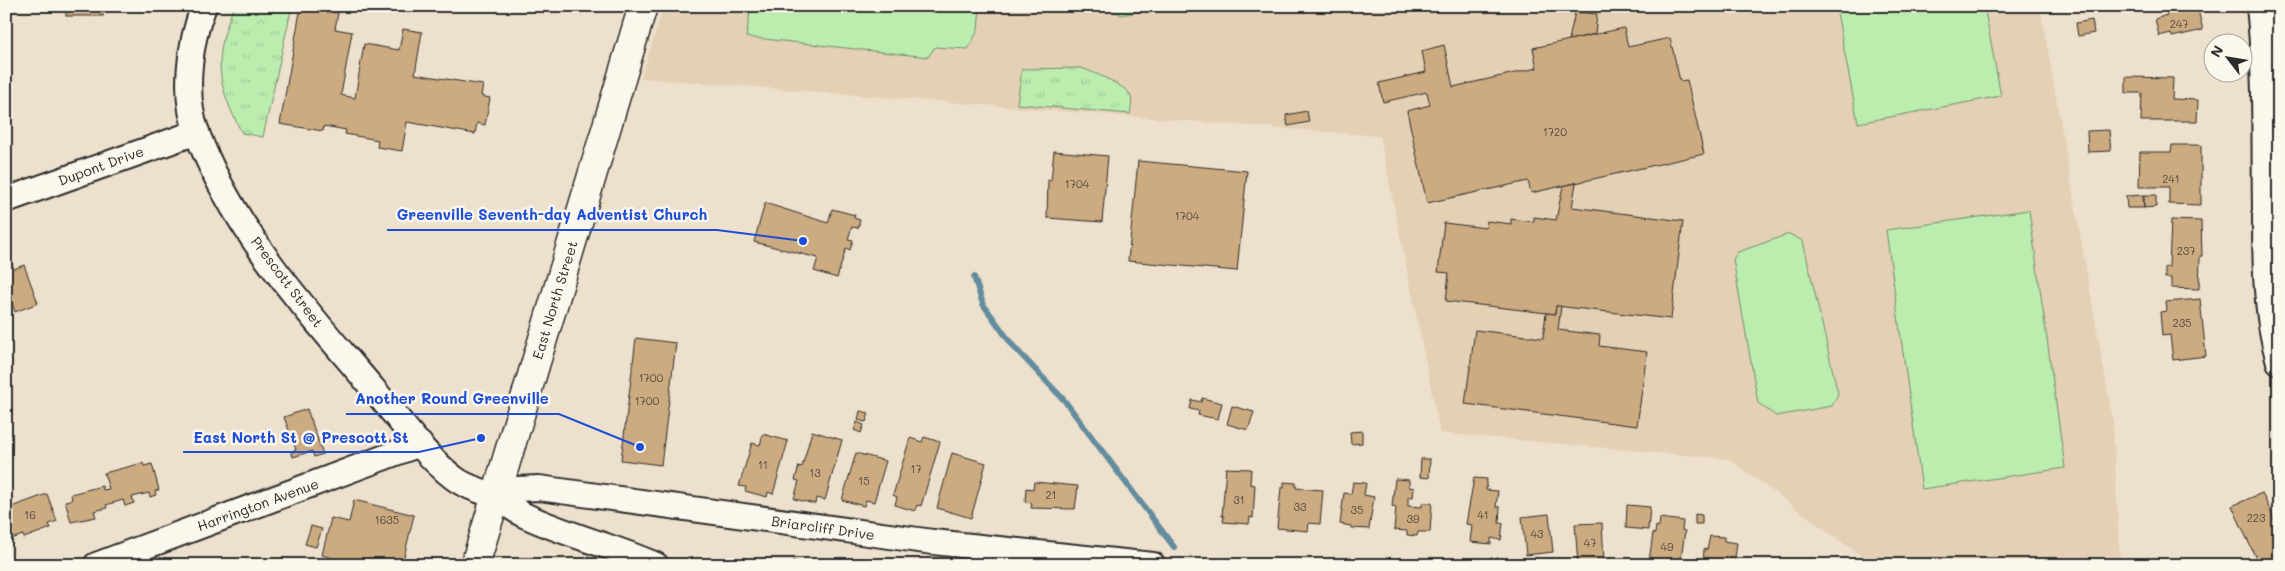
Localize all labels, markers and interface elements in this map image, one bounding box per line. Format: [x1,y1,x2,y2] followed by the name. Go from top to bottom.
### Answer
[2170,16,2188,31] house number: 247
[2202,32,2252,82] north arrow
[2206,42,2227,61] text: N
[1543,124,1567,139] house number: 1720
[55,141,146,190] street label: Dupont Drive
[2162,171,2180,186] house number: 241
[1065,176,1090,191] house number: 1704
[387,200,717,230] callout: Greenville Seventh-day Adventist Church
[397,204,707,224] text: Greenville Seventh-day Adventist Church
[1175,208,1200,223] house number: 1704
[247,232,328,331] street label: Prescott Street
[527,238,582,361] street label: East North Street
[2177,243,2195,258] house number: 237
[2173,315,2192,330] house number: 235
[639,370,664,385] house number: 1700
[346,384,559,414] callout: Another Round Greenville
[355,388,549,408] text: Another Round Greenville
[635,393,660,408] house number: 1700
[183,422,419,452] callout: East North St @ Prescott St
[193,427,409,447] text: East North St @ Prescott St
[758,457,768,472] house number: 11
[910,461,922,476] house number: 17
[809,465,821,480] house number: 13
[858,473,870,488] house number: 15
[194,474,321,535] street label: Harrington Avenue
[1045,487,1057,502] house number: 21
[1233,492,1245,507] house number: 31
[1294,499,1307,514] house number: 33
[1351,502,1363,517] house number: 35
[24,507,36,522] house number: 16
[1477,507,1489,522] house number: 41
[2247,510,2266,525] house number: 223
[770,511,876,544] street label: Briarcliff Drive
[1407,511,1420,526] house number: 39
[375,512,399,527] house number: 1635
[1531,526,1544,541] house number: 43
[1584,535,1596,550] house number: 47
[1661,539,1674,554] house number: 49

